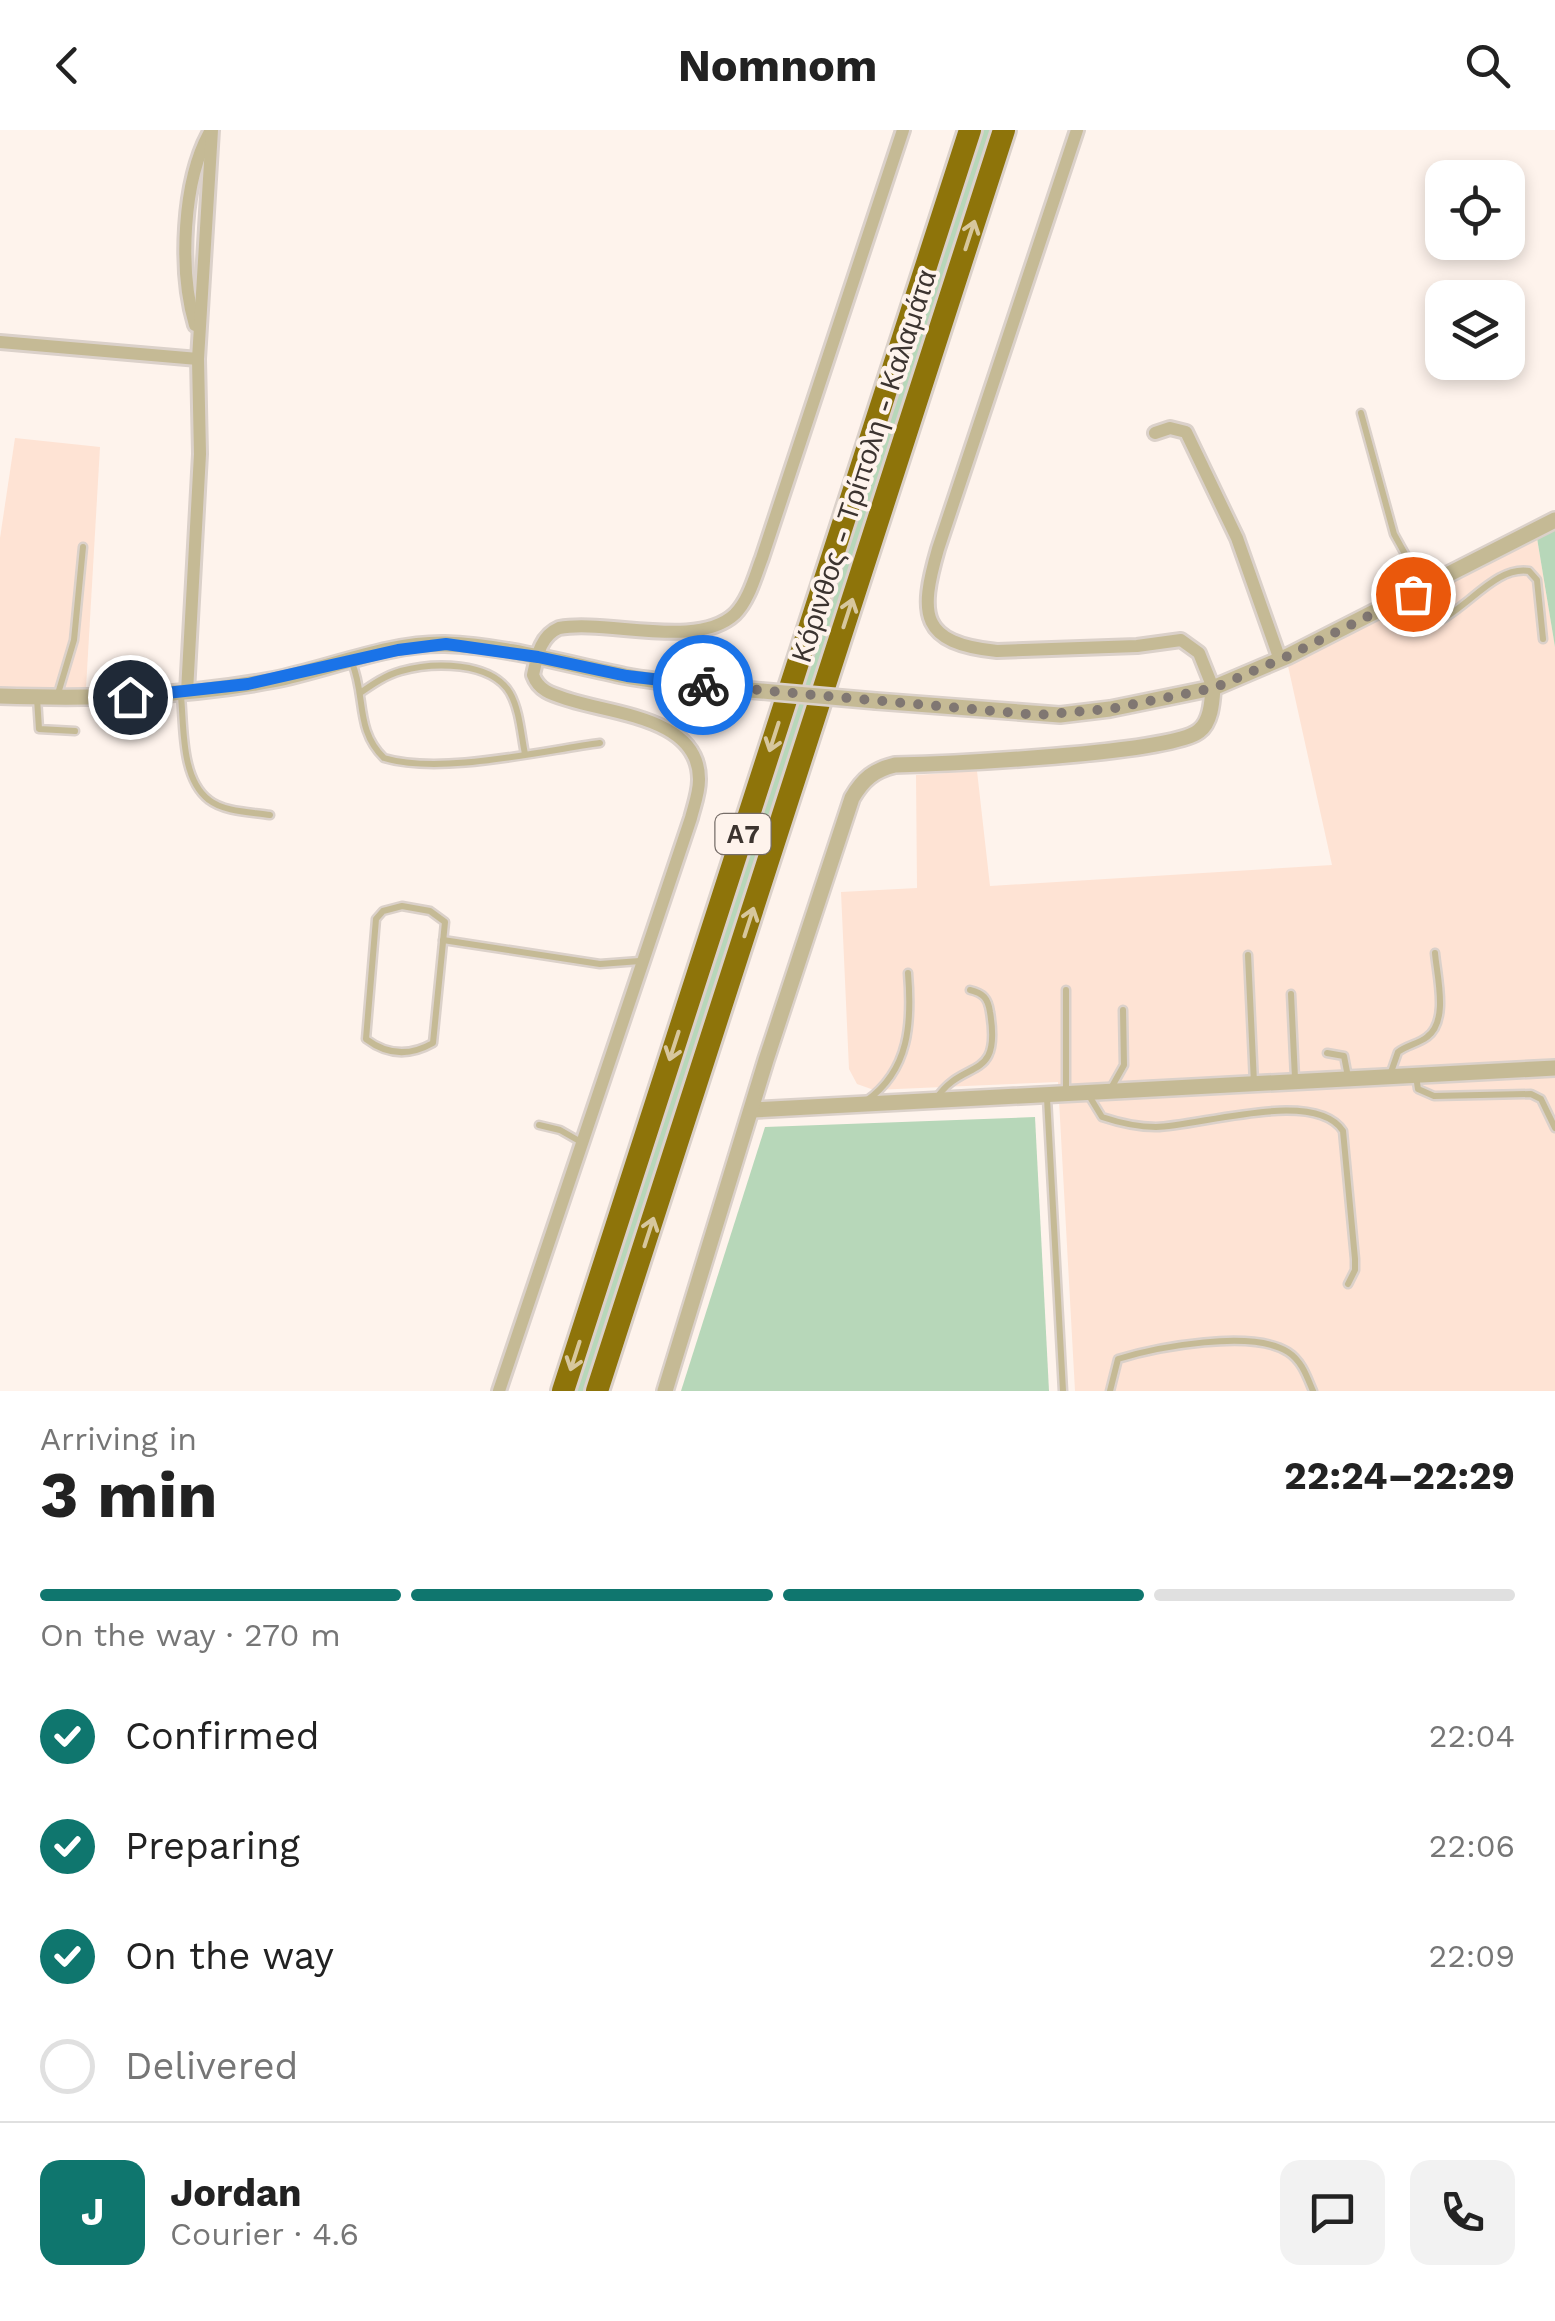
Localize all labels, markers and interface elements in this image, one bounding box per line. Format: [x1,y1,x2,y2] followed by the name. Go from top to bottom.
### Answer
[40,38,95,93] icon: back
[1460,38,1515,93] icon: search
[678,39,877,92] text: Nomnom
[1425,160,1525,380] map controls
[1425,160,1525,260] button: locate
[963,219,981,251] one-way arrow
[785,266,943,666] street label: Κόρινθος - Τρίπολη - Καλαμάτα
[1425,280,1525,380] button: layers
[1371,552,1456,637] pin
[1386,567,1441,622] icon: bag
[841,598,859,629] one-way arrow
[653,635,753,735] courier
[88,655,173,740] pin
[676,658,731,713] icon: bike
[103,670,158,725] icon: home
[764,721,782,752] one-way arrow
[716,814,770,854] road number: Α7
[741,907,759,939] one-way arrow
[664,1030,682,1062] one-way arrow
[641,1216,659,1248] one-way arrow
[564,1339,582,1371] one-way arrow
[40,1420,197,1458] text: Arriving in
[1284,1454,1515,1498] text: 22:24–22:29
[40,1457,218,1533] text: 3 min
[40,1616,341,1654] text: On the way · 270 m
[40,1709,95,1764] icon: check
[125,1714,320,1758] text: Confirmed
[1429,1717,1515,1755] text: 22:04
[40,1819,95,1874] icon: check
[125,1824,300,1868] text: Preparing
[1429,1827,1515,1865] text: 22:06
[40,1929,95,1984] icon: check
[125,1934,334,1978] text: On the way
[1429,1937,1515,1975] text: 22:09
[125,2044,298,2088] text: Delivered
[1280,2160,1385,2265] button: chat
[1410,2160,1515,2265] button: phone
[170,2171,302,2215] text: Jordan
[81,2190,104,2234] text: J
[170,2215,359,2253] text: Courier · 4.6

